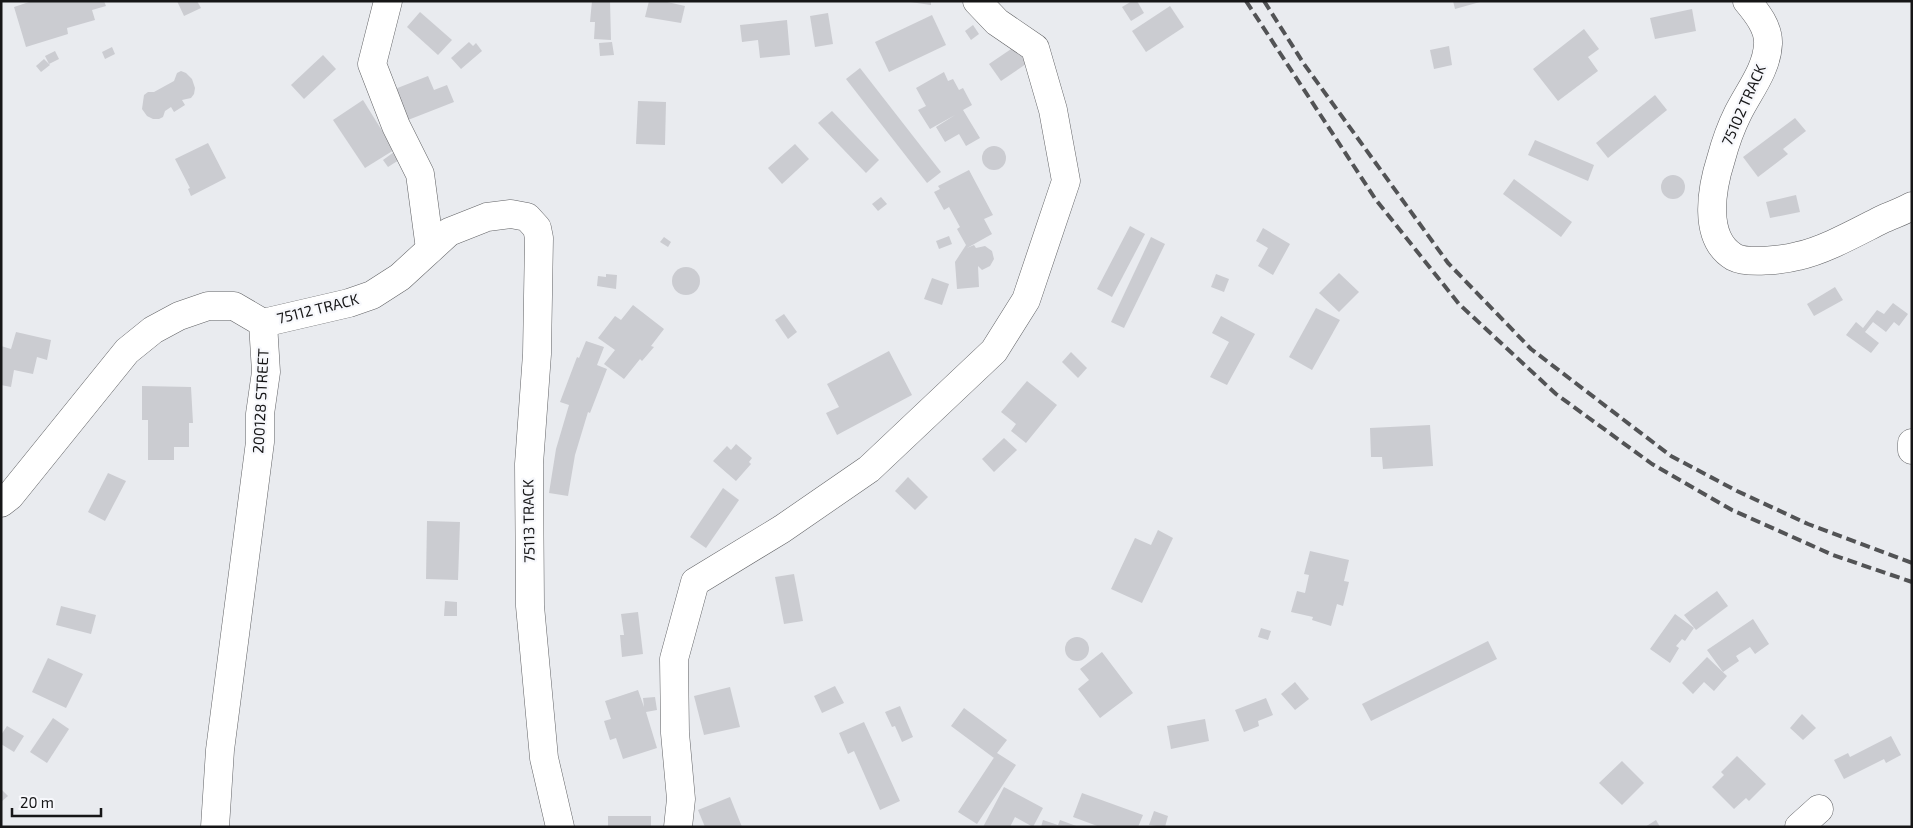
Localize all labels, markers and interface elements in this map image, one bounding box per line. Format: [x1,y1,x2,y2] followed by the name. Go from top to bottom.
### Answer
[1717,61,1769,148] street label: 75102 TRACK
[275,289,361,327] street label: 75112 TRACK
[248,348,272,454] street label: 200128 STREET
[518,479,538,563] street label: 75113 TRACK
[12,786,101,818] scale bar
[20,793,54,811] text: 20 m

